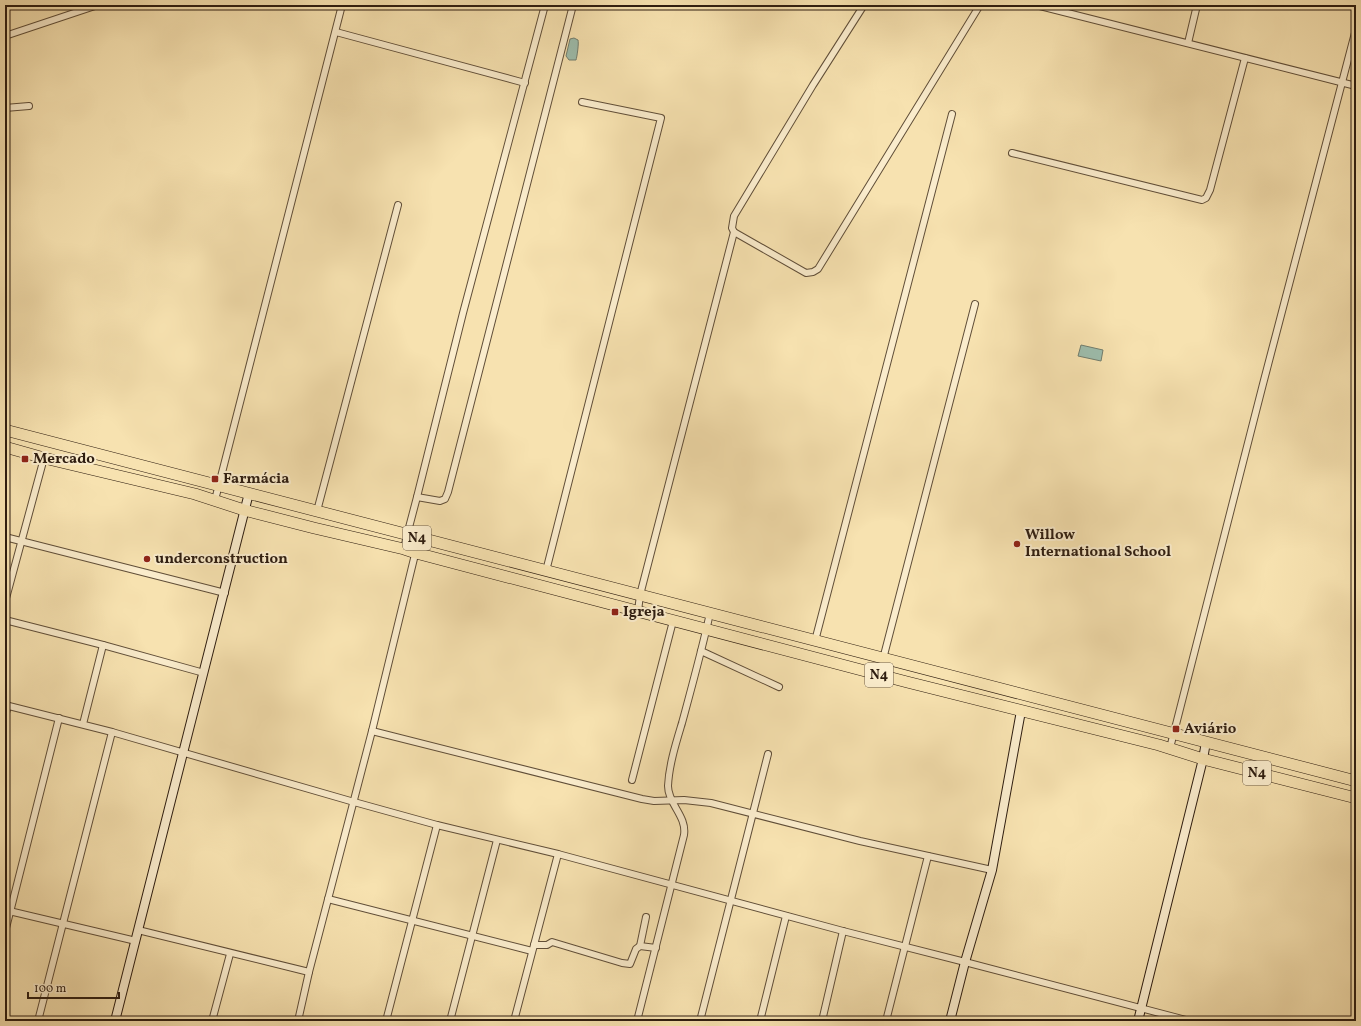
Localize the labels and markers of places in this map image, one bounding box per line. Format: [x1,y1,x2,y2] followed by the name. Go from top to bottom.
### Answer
[33,449,95,470] place label: Mercado
[20,454,30,464] marker: Mercado
[223,469,290,490] place label: Farmácia
[210,474,220,484] marker: Farmácia
[1025,525,1171,563] place label: Willow International School
[1012,539,1022,549] marker: Willow International School
[155,549,288,570] place label: underconstruction
[142,554,152,564] marker: underconstruction
[623,602,665,623] place label: Igreja
[610,607,620,617] marker: Igreja
[1184,719,1237,740] place label: Aviário
[1171,724,1181,734] marker: Aviário

